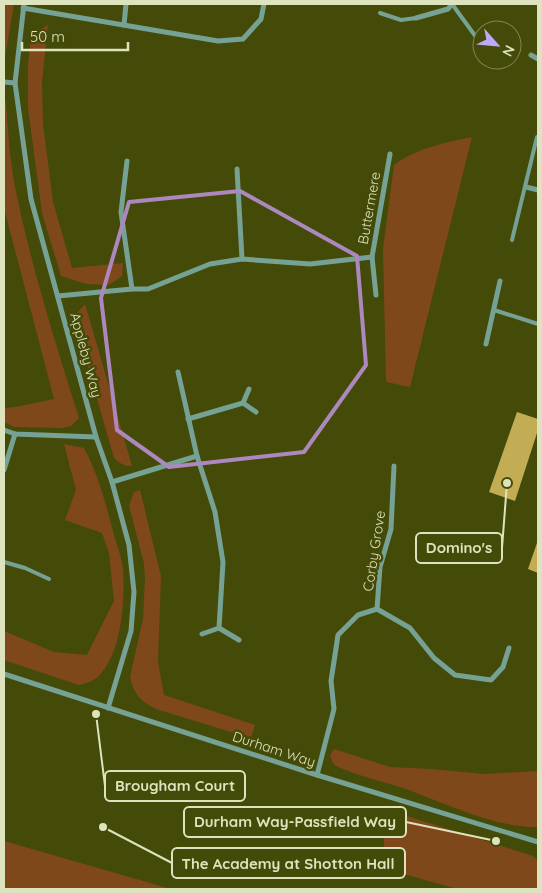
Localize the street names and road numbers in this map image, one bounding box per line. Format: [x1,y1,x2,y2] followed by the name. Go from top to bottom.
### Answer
[354,170,384,246] street label: Buttermere
[66,311,106,399] street label: Appleby Way
[359,509,389,593] street label: Corby Grove
[230,727,318,771] street label: Durham Way

